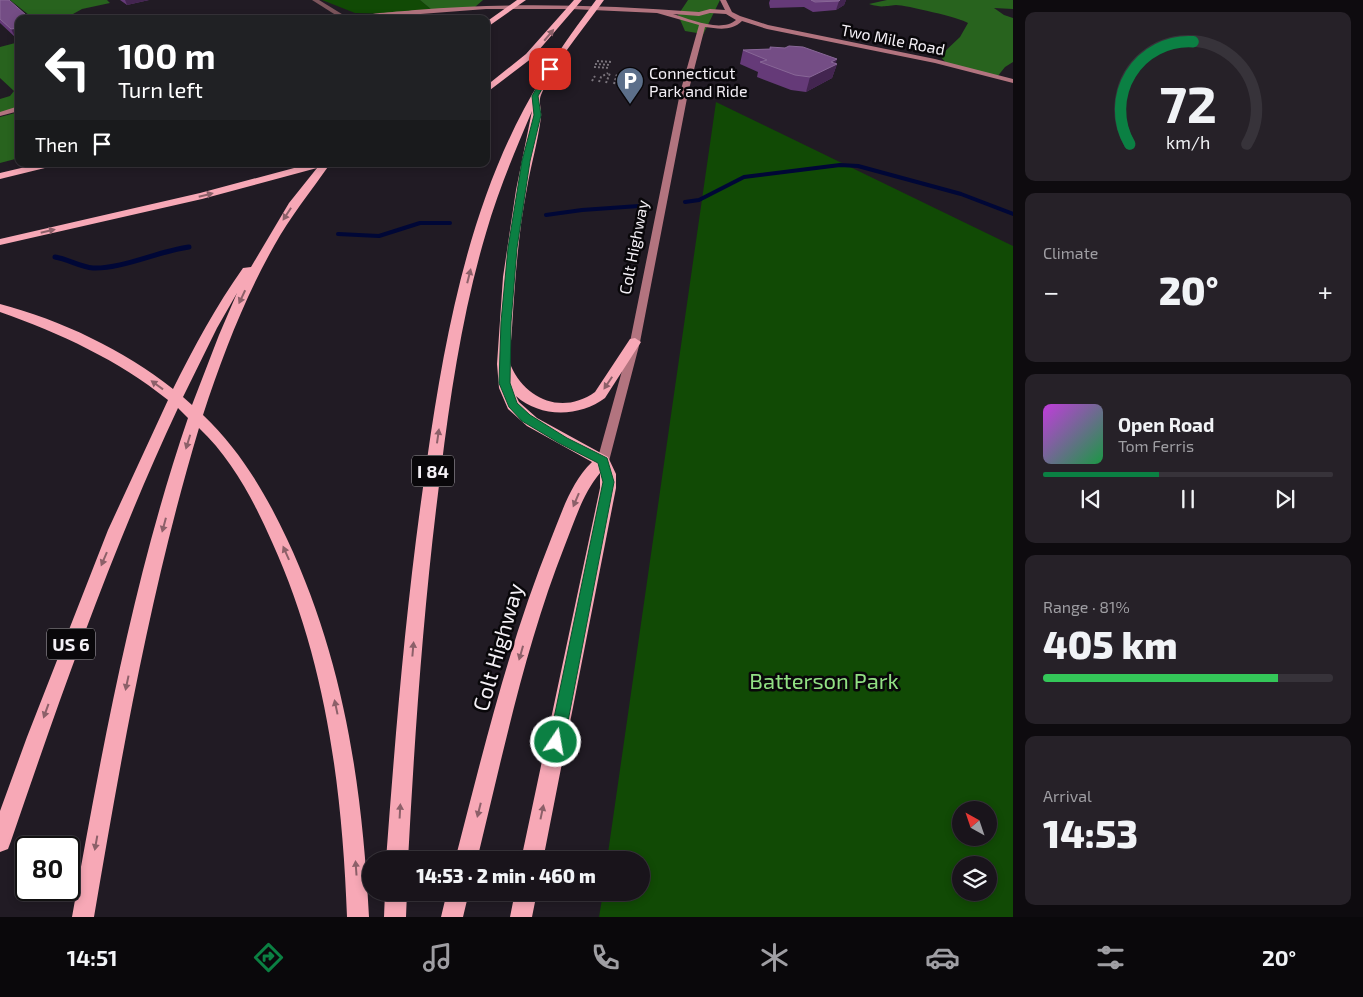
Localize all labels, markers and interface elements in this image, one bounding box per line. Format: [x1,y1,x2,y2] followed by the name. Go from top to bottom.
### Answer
[839,20,947,58] street label: Two Mile Road
[543,28,554,41] one-way arrow
[118,34,216,76] text: 100 m
[35,35,100,100] icon: left
[529,48,571,90] pin
[536,55,564,83] icon: arrive
[649,63,748,100] place label: Connecticut Park and Ride
[615,66,645,105] parking icon: Connecticut Park and Ride
[1159,71,1217,133] text: 72
[118,76,203,102] text: Turn left
[88,130,116,158] icon: arrive
[1166,131,1210,153] text: km/h
[35,133,78,156] text: Then
[198,191,213,199] one-way arrow
[615,198,652,296] street label: Colt Highway
[282,208,291,221] one-way arrow
[40,227,55,235] one-way arrow
[1043,243,1098,262] text: Climate
[1159,267,1218,313] text: 20°
[465,269,473,284] one-way arrow
[1043,274,1059,308] text: −
[1318,274,1333,308] text: +
[238,290,246,304] one-way arrow
[603,376,613,390] one-way arrow
[150,380,163,390] one-way arrow
[1118,413,1214,436] text: Open Road
[434,427,442,443] one-way arrow
[183,434,191,449] one-way arrow
[1118,436,1194,455] text: Tom Ferris
[412,456,454,486] road number: I 84
[1077,485,1105,513] icon: previous
[1174,485,1202,513] icon: pause
[1271,485,1299,513] icon: next
[571,493,579,507] one-way arrow
[160,517,168,532] one-way arrow
[282,546,290,560] one-way arrow
[100,552,108,566] one-way arrow
[466,580,528,714] street label: Colt Highway
[1043,597,1130,616] text: Range · 81%
[1043,621,1177,667] text: 405 km
[47,629,95,660] road number: US 6
[409,641,417,657] one-way arrow
[516,645,524,660] one-way arrow
[749,667,899,693] park label: Batterson Park
[123,675,131,691] one-way arrow
[332,700,340,715] one-way arrow
[42,704,50,719] one-way arrow
[529,715,581,767] position arrow
[1043,786,1092,805] text: Arrival
[952,801,998,846] north arrow
[952,801,997,901] map controls
[475,802,483,817] one-way arrow
[397,803,405,819] one-way arrow
[538,805,546,820] one-way arrow
[1043,810,1138,856] text: 14:53
[92,835,100,851] one-way arrow
[15,836,80,901] speed limit sign: 80
[952,856,997,901] button: layers
[352,860,360,876] one-way arrow
[416,864,596,887] text: 14:53 · 2 min · 460 m
[251,940,286,975] icon: directions
[420,940,455,975] icon: music
[588,940,623,975] icon: phone
[757,940,792,975] icon: climate
[925,940,960,975] icon: car
[1093,940,1128,975] icon: filters
[67,944,118,970] text: 14:51
[1262,944,1296,970] text: 20°

